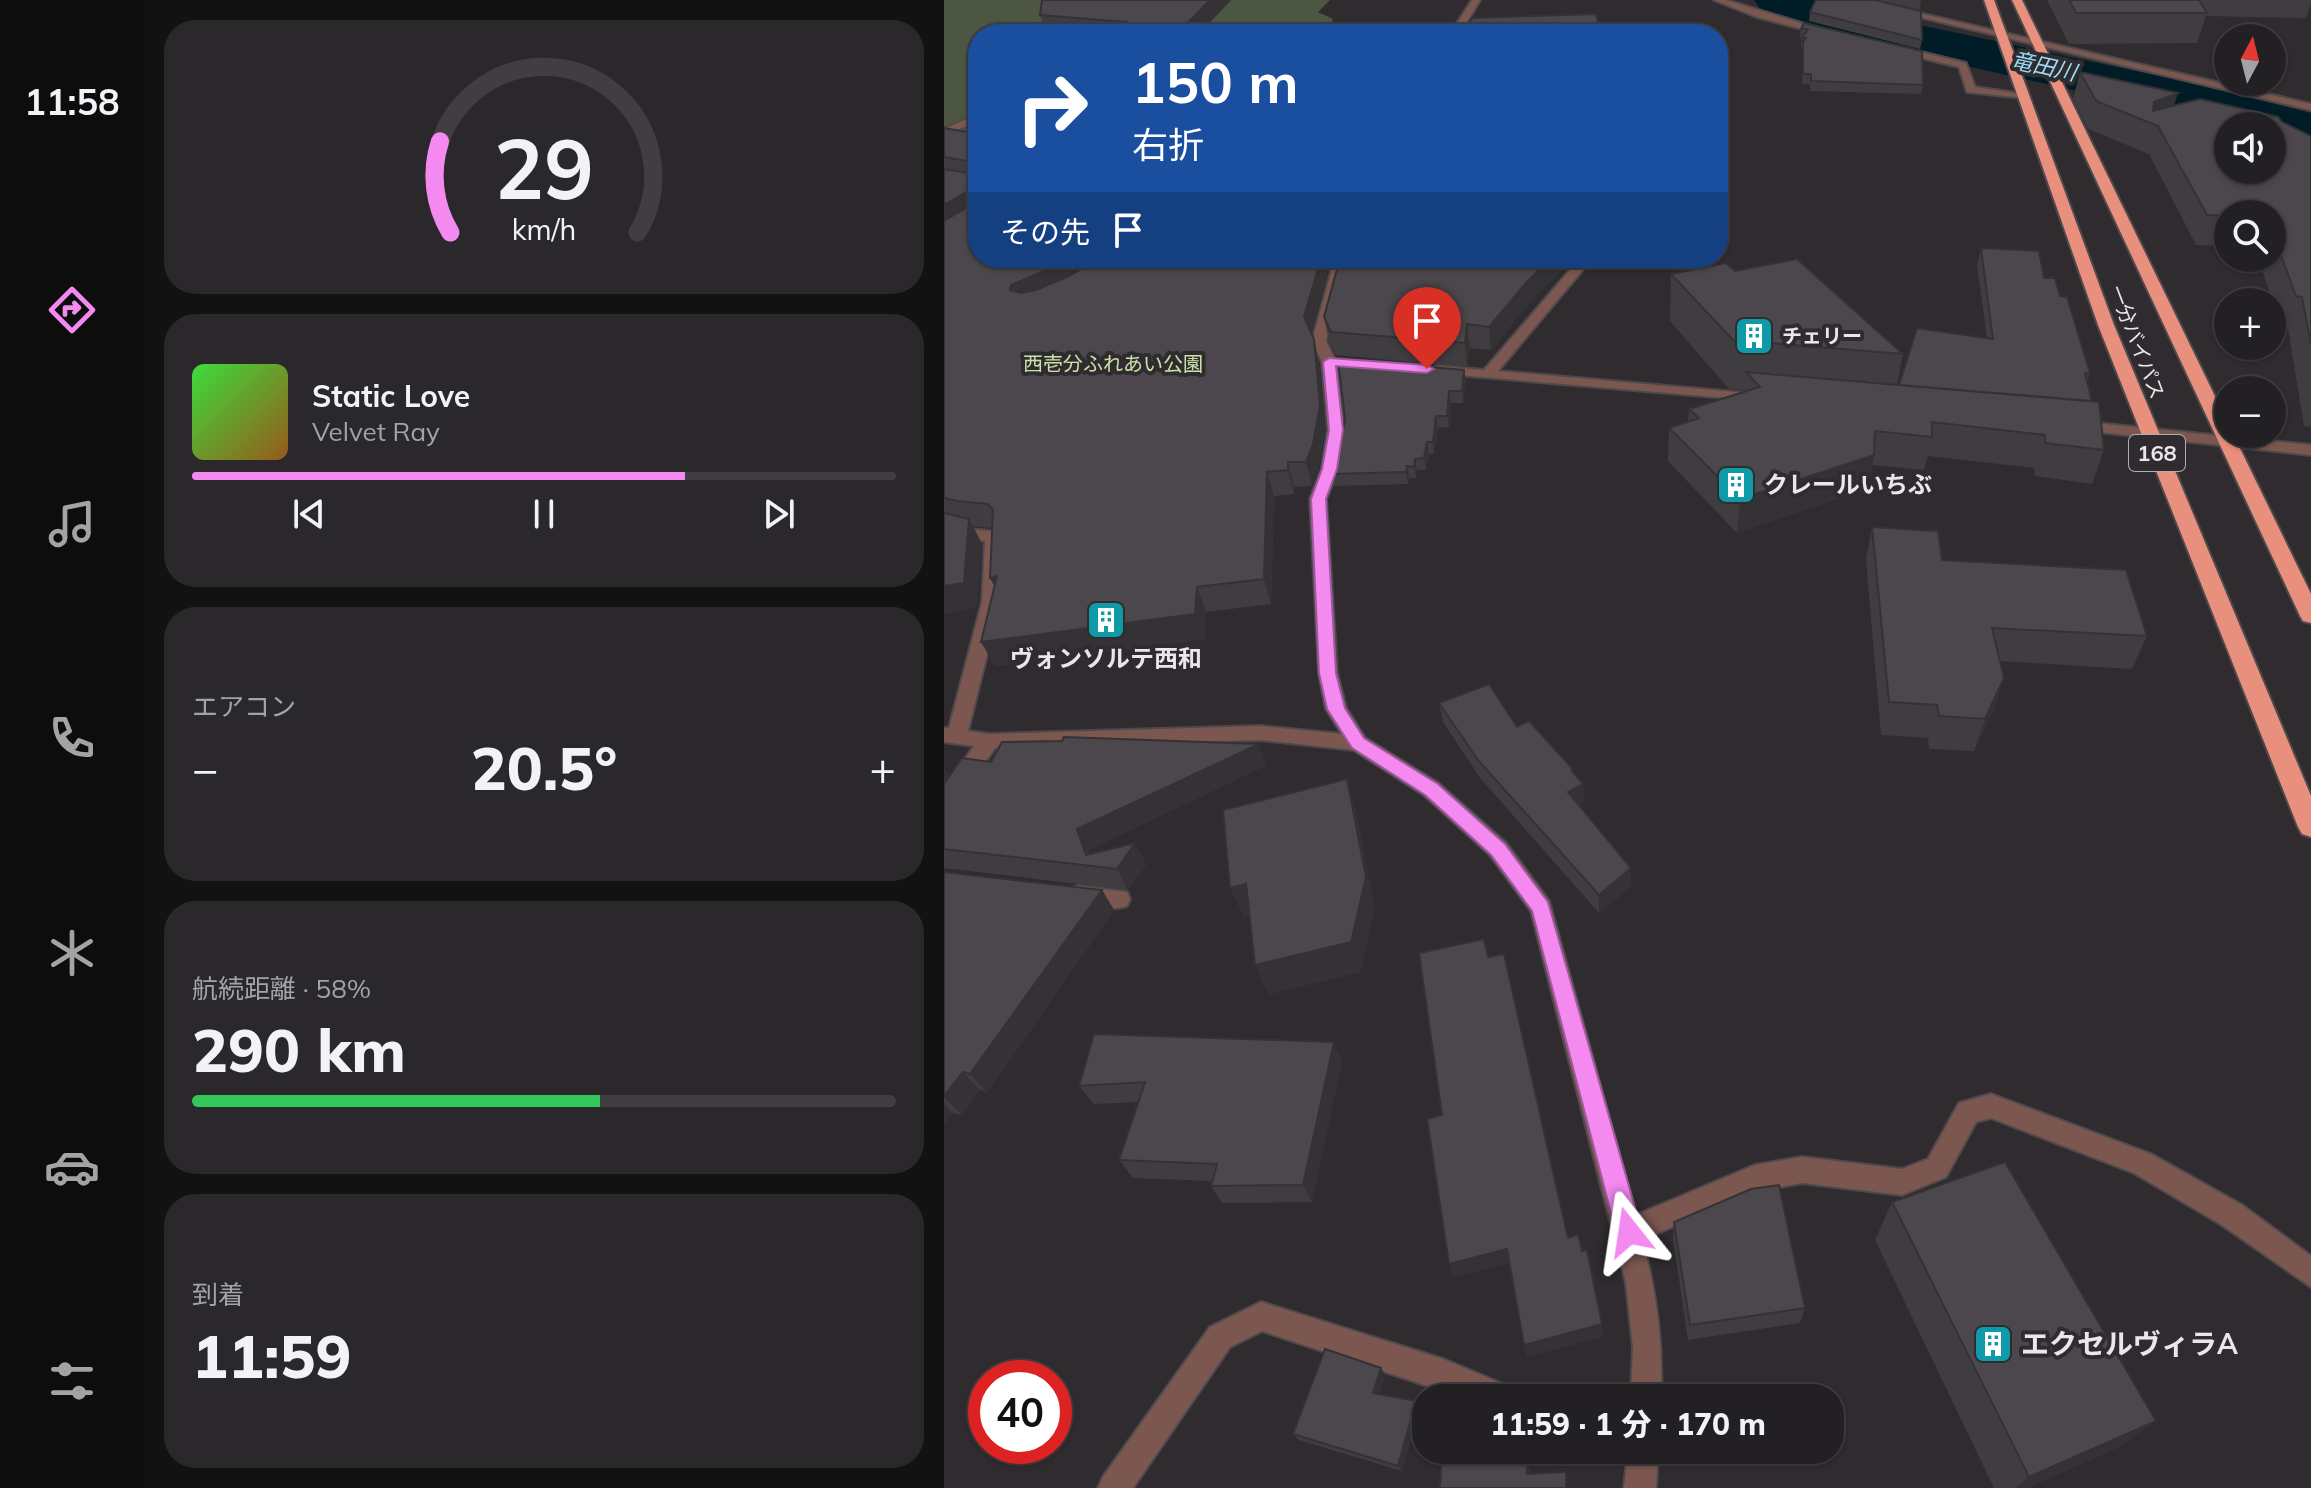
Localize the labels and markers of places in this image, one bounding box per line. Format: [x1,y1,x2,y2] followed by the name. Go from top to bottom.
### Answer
[1393,287,1461,369] pin
[1733,315,1775,357] building icon: チェリー
[1782,323,1862,348] place label: チェリー
[1715,464,1757,506] building icon: クレールいちぶ
[1764,469,1932,499] place label: クレールいちぶ
[1085,599,1127,641] building icon: ヴォンソルテ西和
[1010,643,1202,673] place label: ヴォンソルテ西和
[1972,1323,2014,1365] building icon: エクセルヴィラA
[2021,1326,2238,1361] place label: エクセルヴィラA

